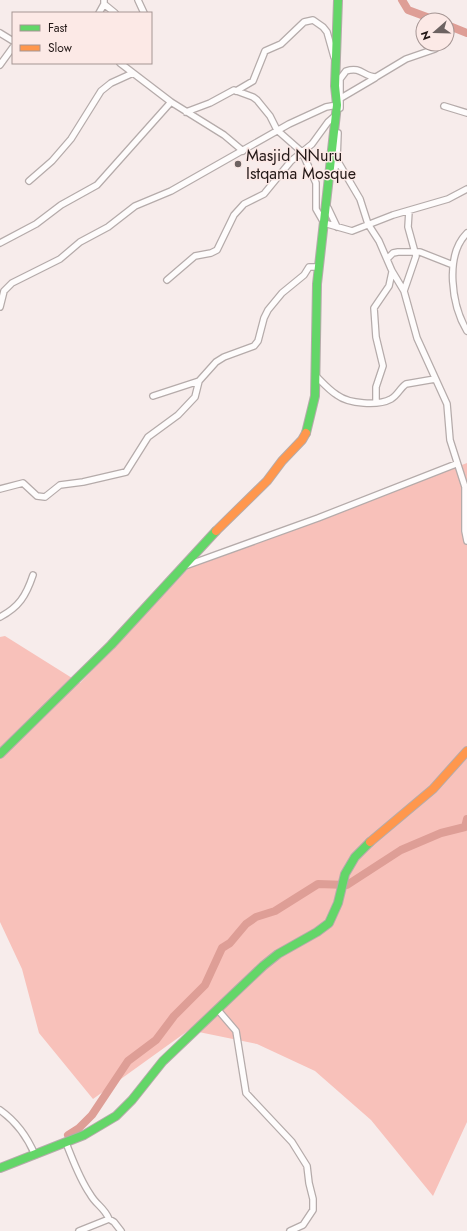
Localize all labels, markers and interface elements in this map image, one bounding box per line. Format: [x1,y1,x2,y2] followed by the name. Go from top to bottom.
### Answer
[12,12,152,64] legend
[415,12,455,52] north arrow
[48,19,67,37] text: Fast
[417,29,435,42] text: N
[48,39,73,57] text: Slow
[246,144,356,185] place label: Masjid NNuru Istqama Mosque
[233,159,243,169] marker: Masjid NNuru Istqama Mosque

